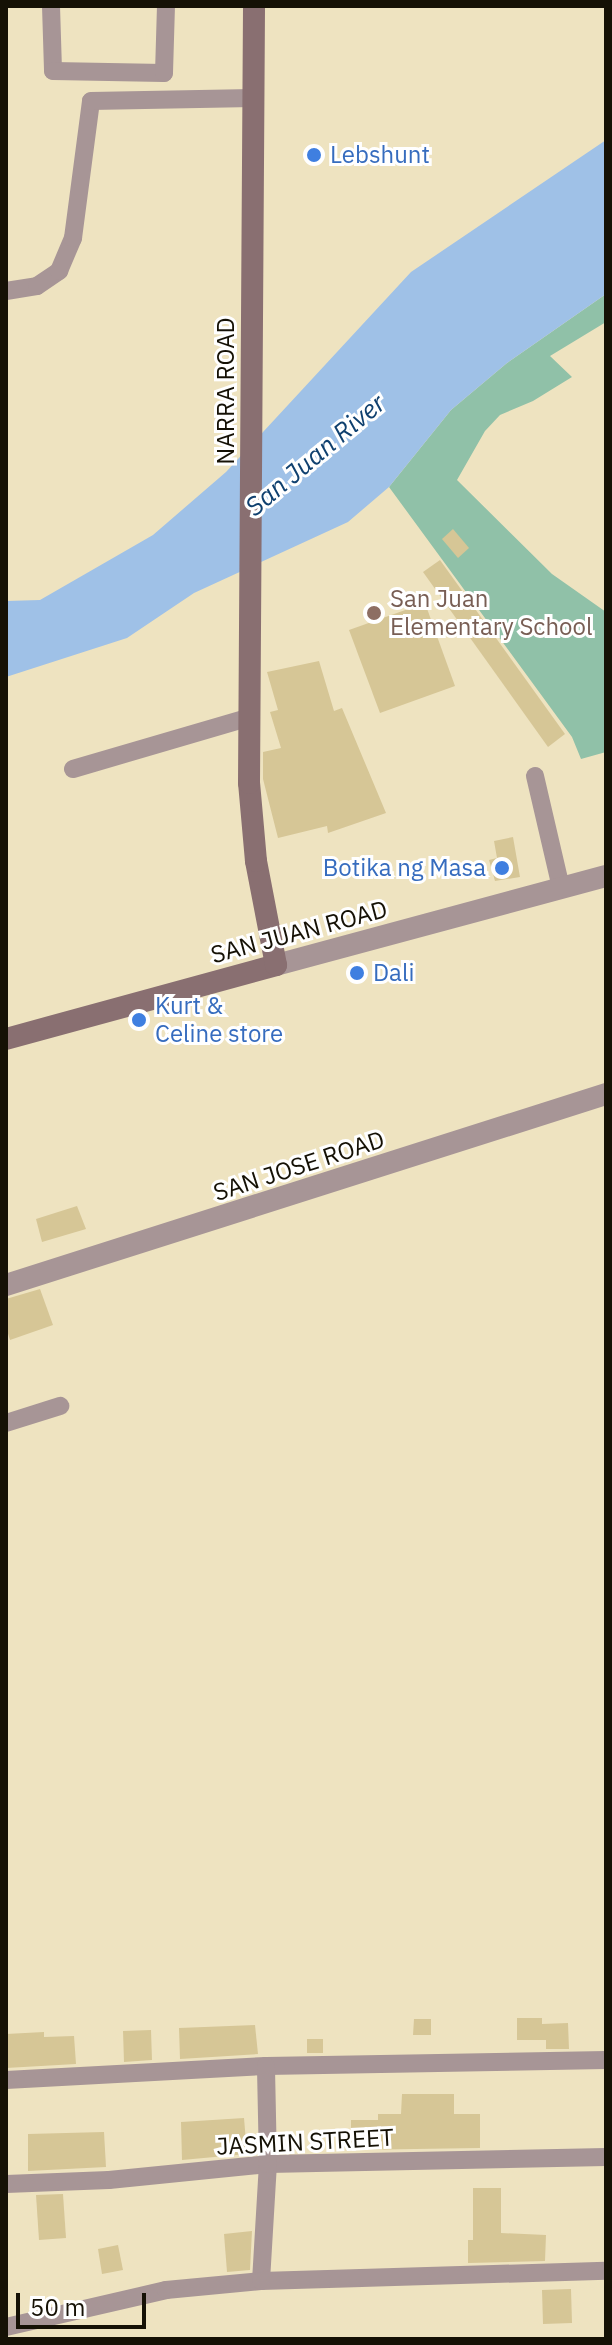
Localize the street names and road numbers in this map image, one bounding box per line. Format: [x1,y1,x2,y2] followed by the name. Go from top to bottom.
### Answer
[212,317,240,465] street label: NARRA ROAD
[208,895,390,969] street label: SAN JUAN ROAD
[210,1125,388,1207] street label: SAN JOSE ROAD
[216,2123,394,2161] street label: JASMIN STREET

